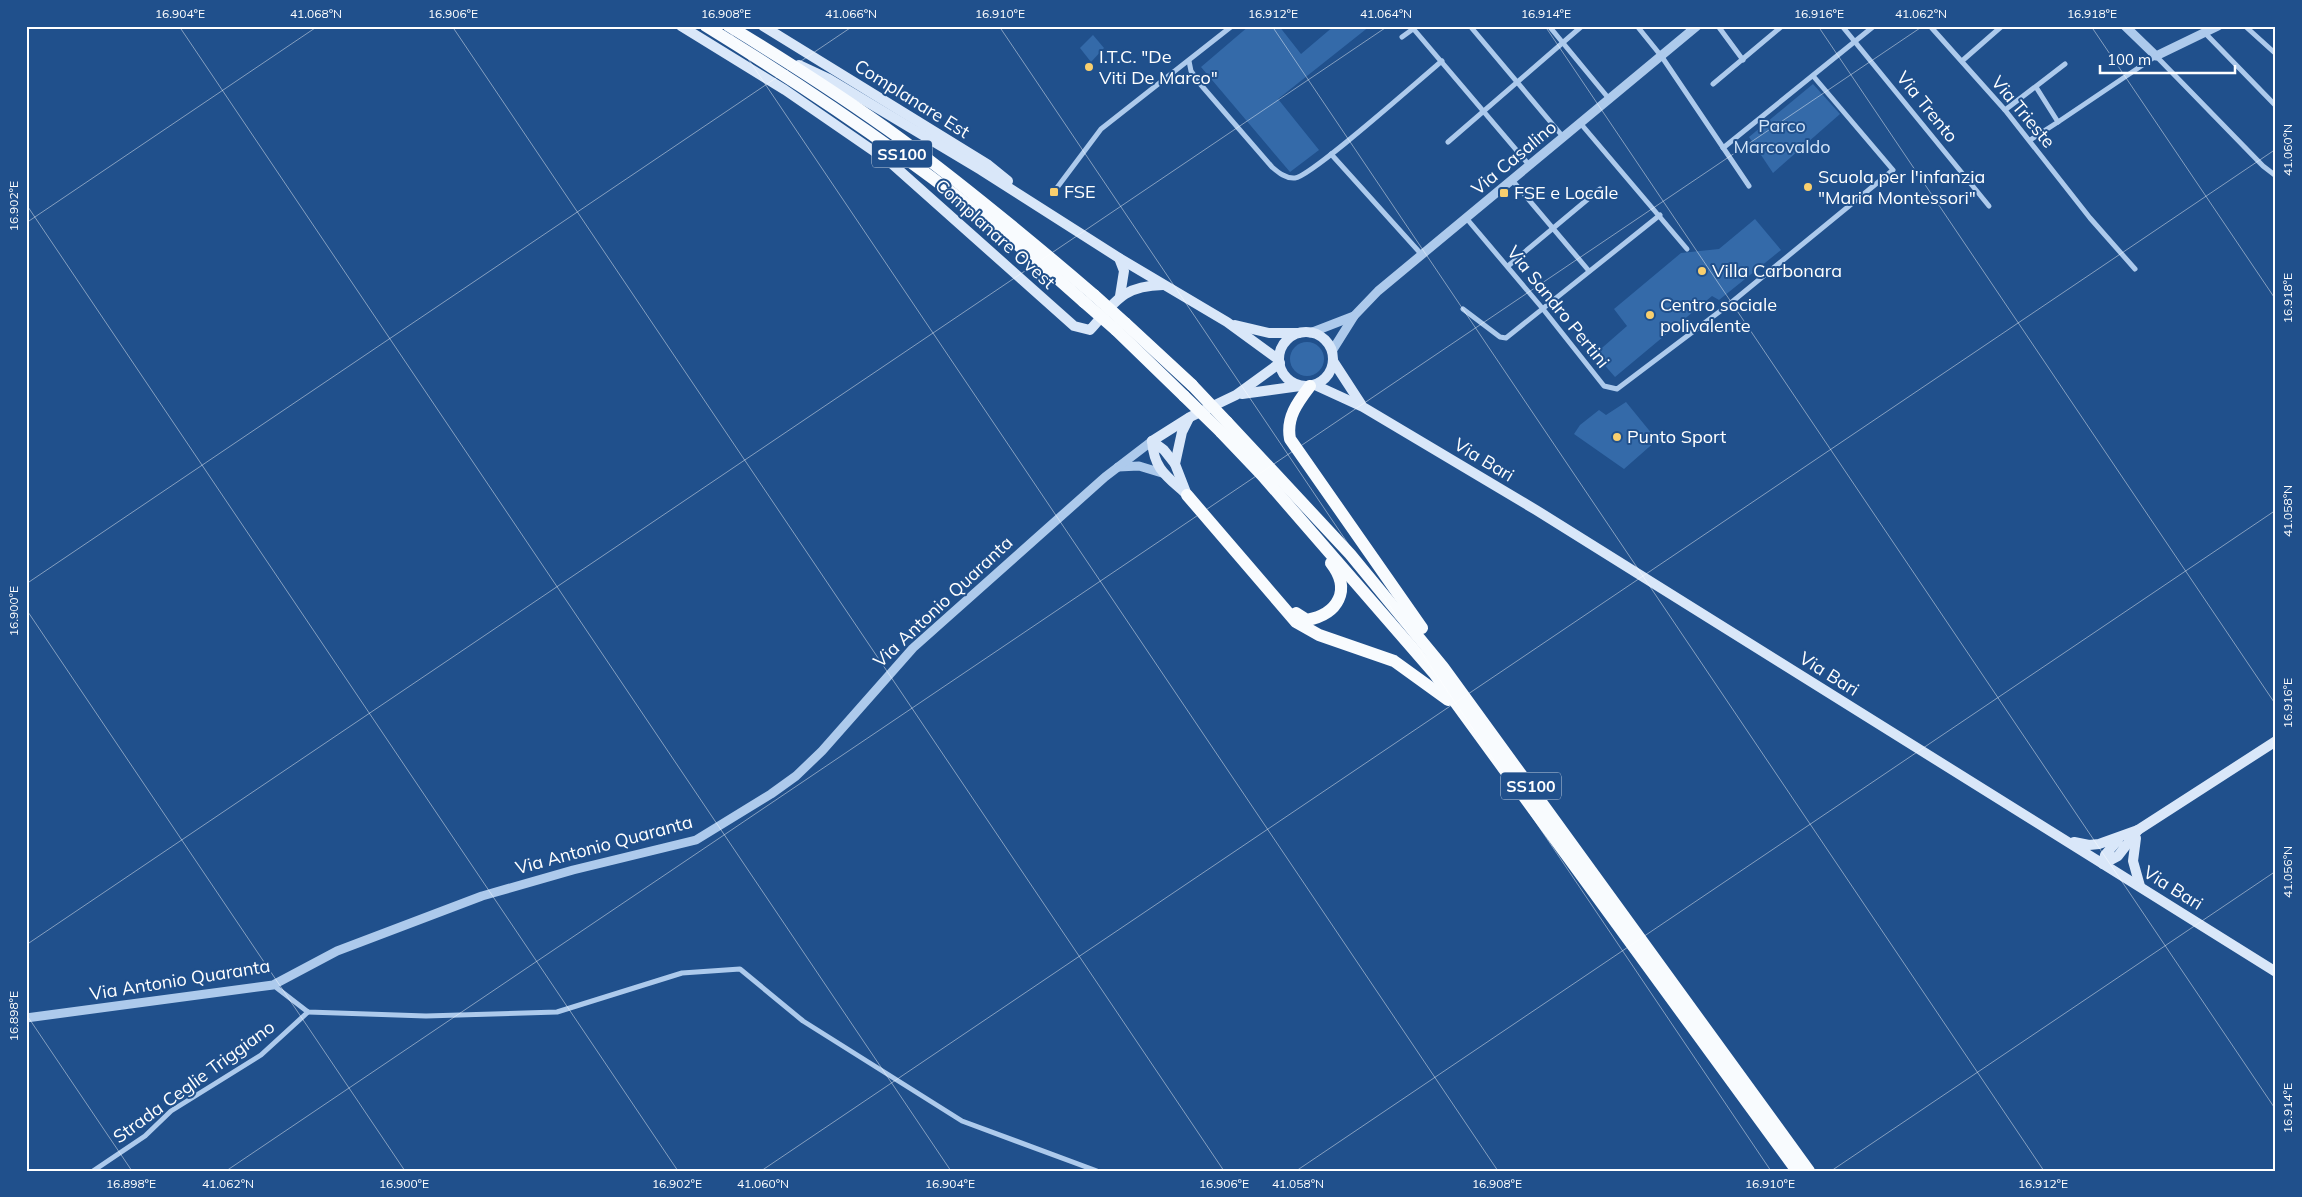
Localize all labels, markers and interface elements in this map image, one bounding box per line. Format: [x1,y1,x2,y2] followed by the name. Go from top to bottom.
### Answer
[155,6,205,21] text: 16.904°E
[290,6,342,21] text: 41.068°N
[428,6,478,21] text: 16.906°E
[701,6,751,21] text: 16.908°E
[825,6,877,21] text: 41.066°N
[975,6,1025,21] text: 16.910°E
[1248,6,1298,21] text: 16.912°E
[1360,6,1412,21] text: 41.064°N
[1521,6,1571,21] text: 16.914°E
[1794,6,1844,21] text: 16.916°E
[1895,6,1947,21] text: 41.062°N
[2067,6,2117,21] text: 16.918°E
[2100,42,2234,74] scale bar
[1099,45,1218,89] place label: I.T.C. "De Viti De Marco"
[2107,50,2151,69] text: 100 m
[850,54,974,143] street label: Complanare Est
[1083,61,1095,73] marker: I.T.C. "De Viti De Marco"
[1892,66,1963,147] street label: Via Trento
[1987,71,2060,153] street label: Via Trieste
[1733,114,1831,158] park label: Parco Marcovaldo
[1466,115,1561,200] street label: Via Casalino
[2280,124,2295,176] text: 41.060°N
[872,140,932,168] road number: SS100
[1818,165,1985,209] place label: Scuola per l'infanzia "Maria Montessori"
[930,174,1060,294] street label: Complanare Ovest
[1064,180,1096,203] place label: FSE
[6,181,21,231] text: 16.902°E
[1514,181,1618,204] place label: FSE e Locale
[1802,181,1814,193] marker: Scuola per l'infanzia "Maria Montessori"
[1048,186,1060,198] marker: FSE
[1498,187,1510,199] marker: FSE e Locale
[1502,241,1615,372] street label: Via Sandro Pertini
[1712,259,1842,282] place label: Villa Carbonara
[1696,265,1708,277] marker: Villa Carbonara
[2280,273,2295,323] text: 16.918°E
[1660,293,1777,337] place label: Centro sociale polivalente
[1644,309,1656,321] marker: Centro sociale polivalente
[1627,425,1726,448] place label: Punto Sport
[1611,431,1623,443] marker: Punto Sport
[1450,433,1519,486] street label: Via Bari
[2280,485,2295,537] text: 41.058°N
[868,531,1017,672] street label: Via Antonio Quaranta
[6,586,21,636] text: 16.900°E
[1795,646,1863,701] street label: Via Bari
[2280,678,2295,728] text: 16.916°E
[1501,772,1561,799] road number: SS100
[513,810,695,879] street label: Via Antonio Quaranta
[2280,846,2295,898] text: 41.056°N
[2139,860,2207,915] street label: Via Bari
[88,954,272,1005] street label: Via Antonio Quaranta
[6,991,21,1041] text: 16.898°E
[108,1015,279,1148] street label: Strada Ceglie Triggiano
[2280,1083,2295,1133] text: 16.914°E
[106,1176,156,1191] text: 16.898°E
[202,1176,254,1191] text: 41.062°N
[379,1176,429,1191] text: 16.900°E
[652,1176,702,1191] text: 16.902°E
[737,1176,789,1191] text: 41.060°N
[925,1176,975,1191] text: 16.904°E
[1199,1176,1249,1191] text: 16.906°E
[1272,1176,1324,1191] text: 41.058°N
[1472,1176,1522,1191] text: 16.908°E
[1745,1176,1795,1191] text: 16.910°E
[2018,1176,2068,1191] text: 16.912°E

